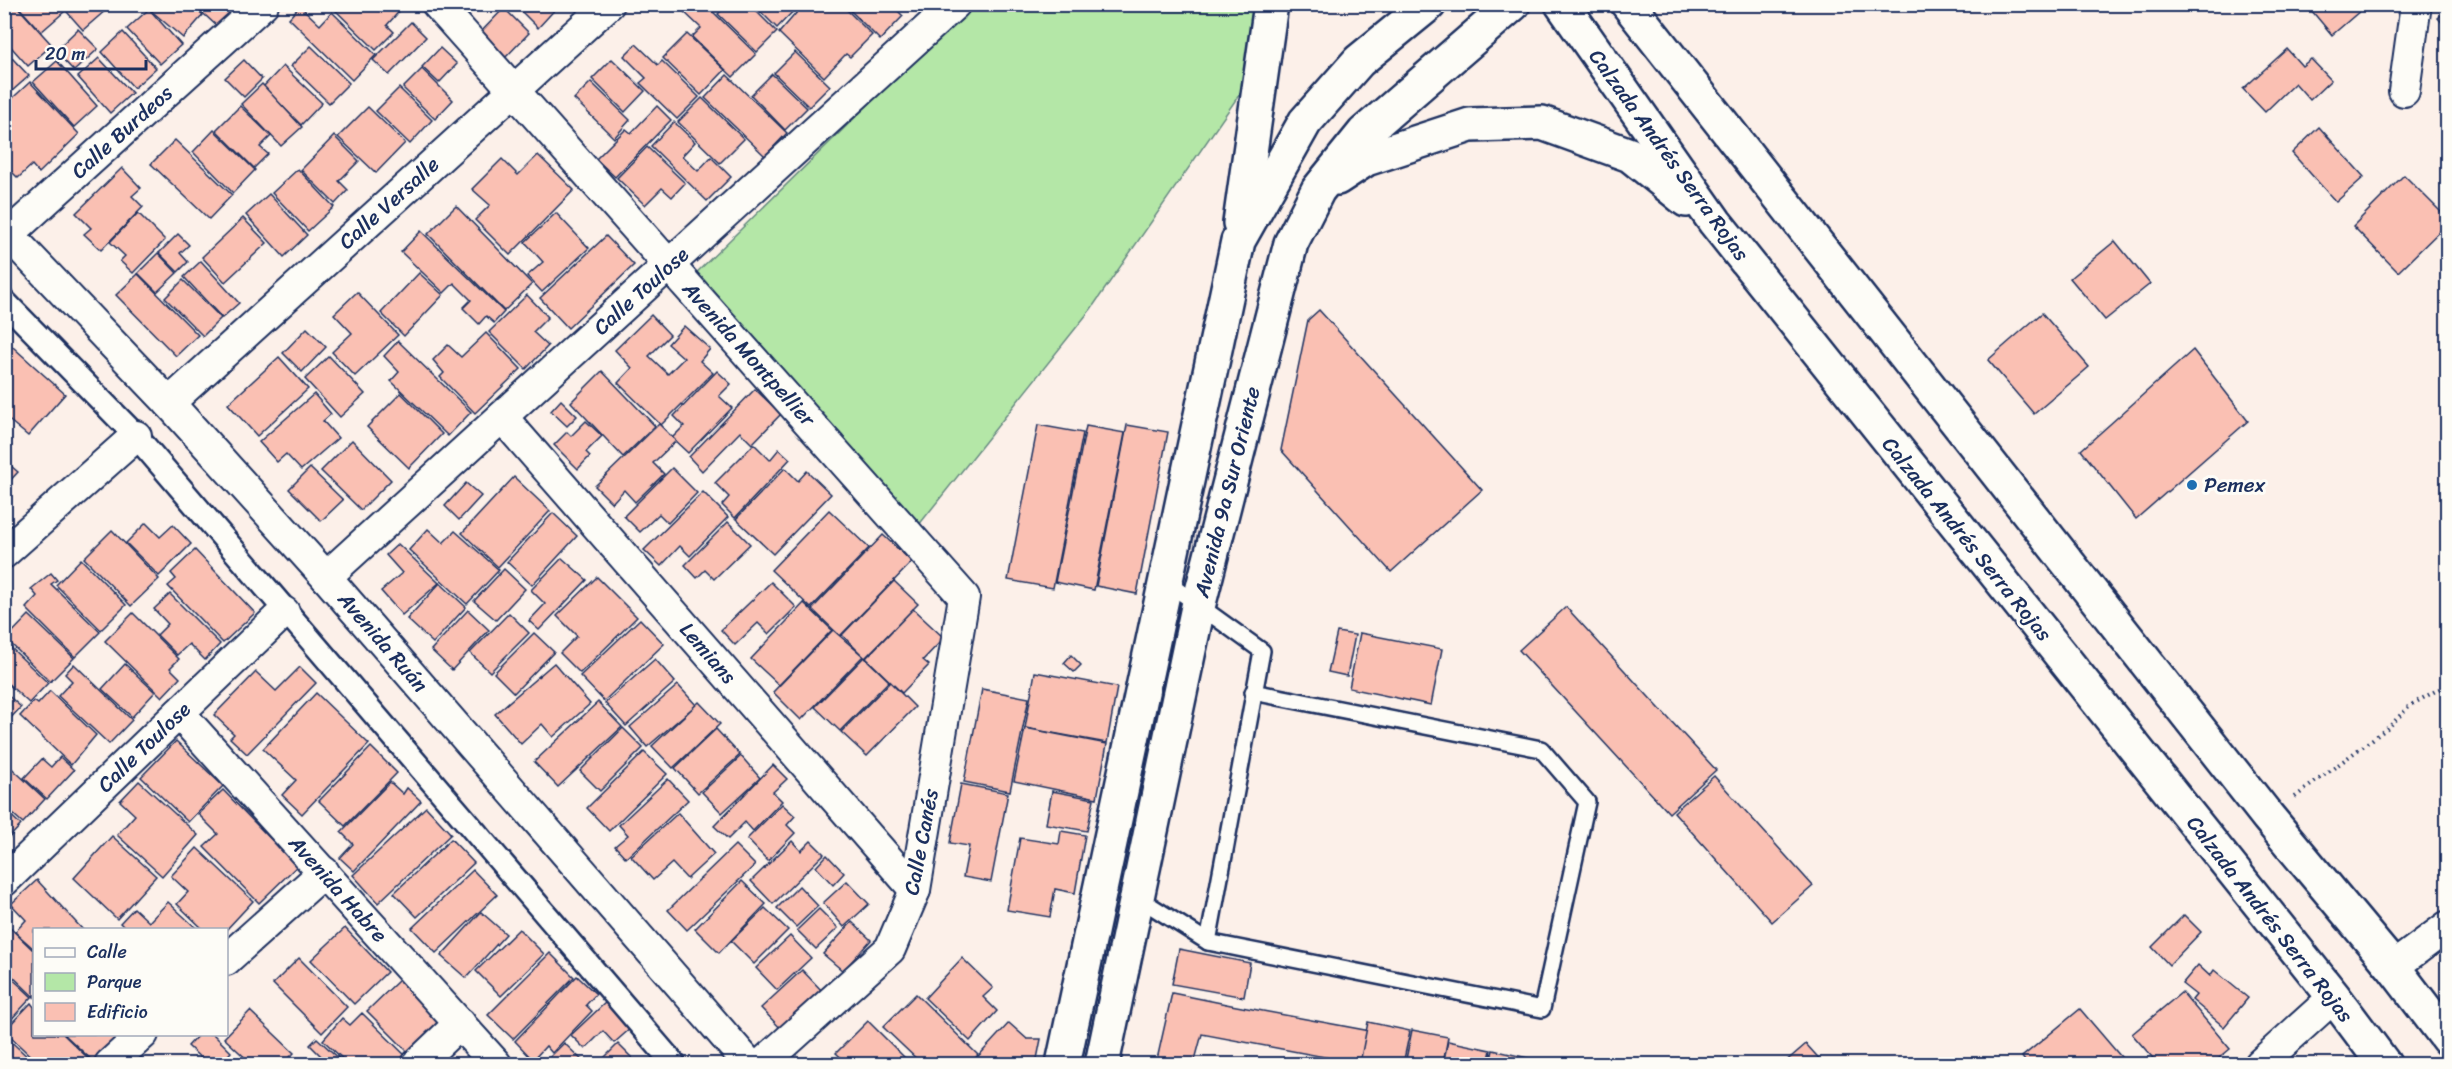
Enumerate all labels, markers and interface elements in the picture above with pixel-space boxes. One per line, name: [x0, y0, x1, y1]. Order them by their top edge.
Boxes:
scale bar: [36, 33, 146, 71]
text: 20 m: [45, 38, 85, 70]
street label: Calzada Andrés Serra Rojas: [1579, 41, 1760, 270]
street label: Calle Burdeos: [62, 75, 182, 189]
street label: Calle Versalle: [329, 147, 449, 259]
street label: Calle Toulose: [584, 237, 698, 345]
street label: Avenida Montpellier: [672, 271, 826, 437]
street label: Avenida 9a Sur Oriente: [1182, 382, 1272, 602]
street label: Calzada Andrés Serra Rojas: [1872, 428, 2062, 650]
place label: Pemex: [2204, 466, 2265, 504]
marker: Pemex: [2185, 478, 2199, 492]
street label: Avenida Ruán: [327, 582, 438, 701]
street label: Lemians: [670, 613, 747, 693]
street label: Calle Toulose: [88, 692, 200, 802]
street label: Calle Canés: [892, 785, 950, 898]
street label: Calzada Andrés Serra Rojas: [2176, 807, 2364, 1032]
street label: Avenida Habre: [278, 825, 397, 952]
legend: [33, 928, 228, 1036]
text: Calle: [87, 936, 127, 968]
text: Parque: [87, 966, 142, 998]
text: Edificio: [87, 996, 148, 1028]

